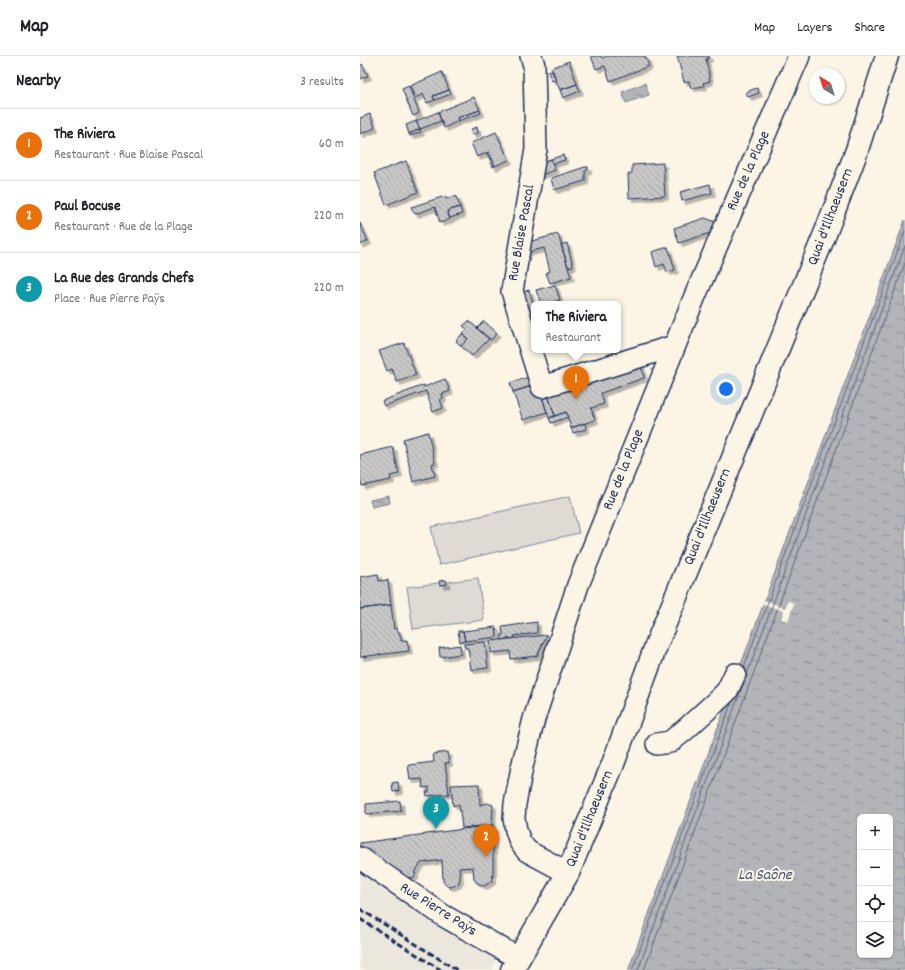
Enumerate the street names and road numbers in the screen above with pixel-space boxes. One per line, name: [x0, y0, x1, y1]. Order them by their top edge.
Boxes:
street label: Rue de la Plage: [722, 127, 777, 215]
street label: Quai d'Illhaeusern: [802, 165, 860, 269]
street label: Rue Blaise Pascal: [503, 183, 541, 283]
street label: Rue de la Plage: [598, 426, 650, 514]
street label: Quai d'Illhaeusern: [679, 465, 737, 569]
street label: Quai d'Illhaeusern: [561, 767, 619, 871]
street label: Rue Pierre Paÿs: [395, 878, 481, 942]

